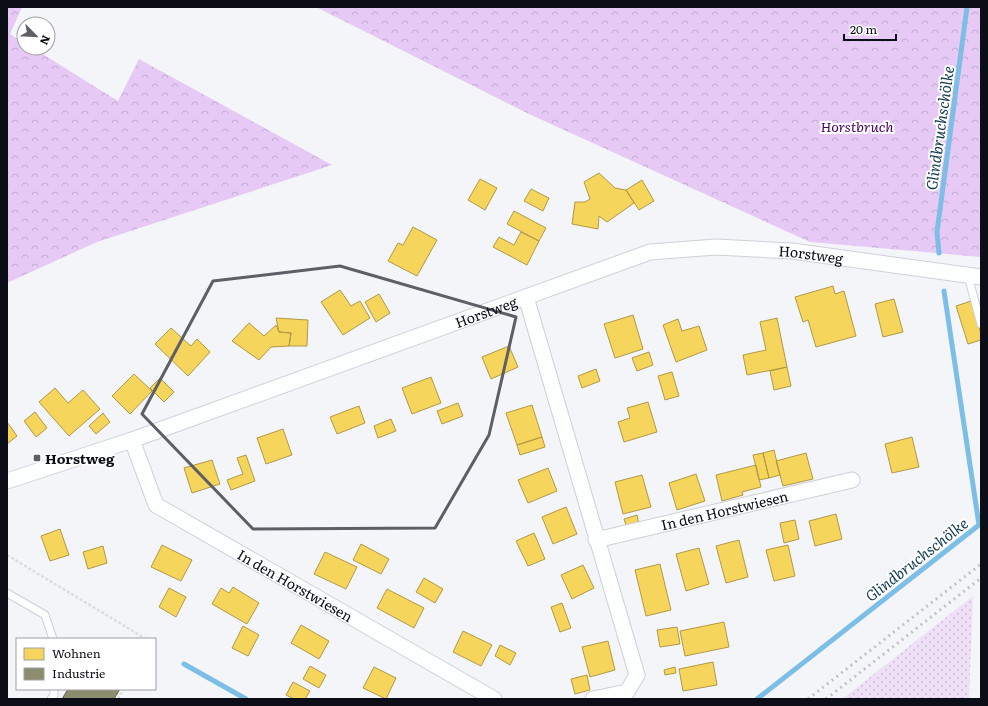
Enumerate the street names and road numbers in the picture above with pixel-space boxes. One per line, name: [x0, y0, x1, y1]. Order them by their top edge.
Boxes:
street label: Horstweg: [778, 240, 845, 268]
street label: Horstweg: [452, 291, 520, 332]
street label: In den Horstwiesen: [659, 485, 790, 534]
street label: In den Horstwiesen: [234, 544, 357, 626]

